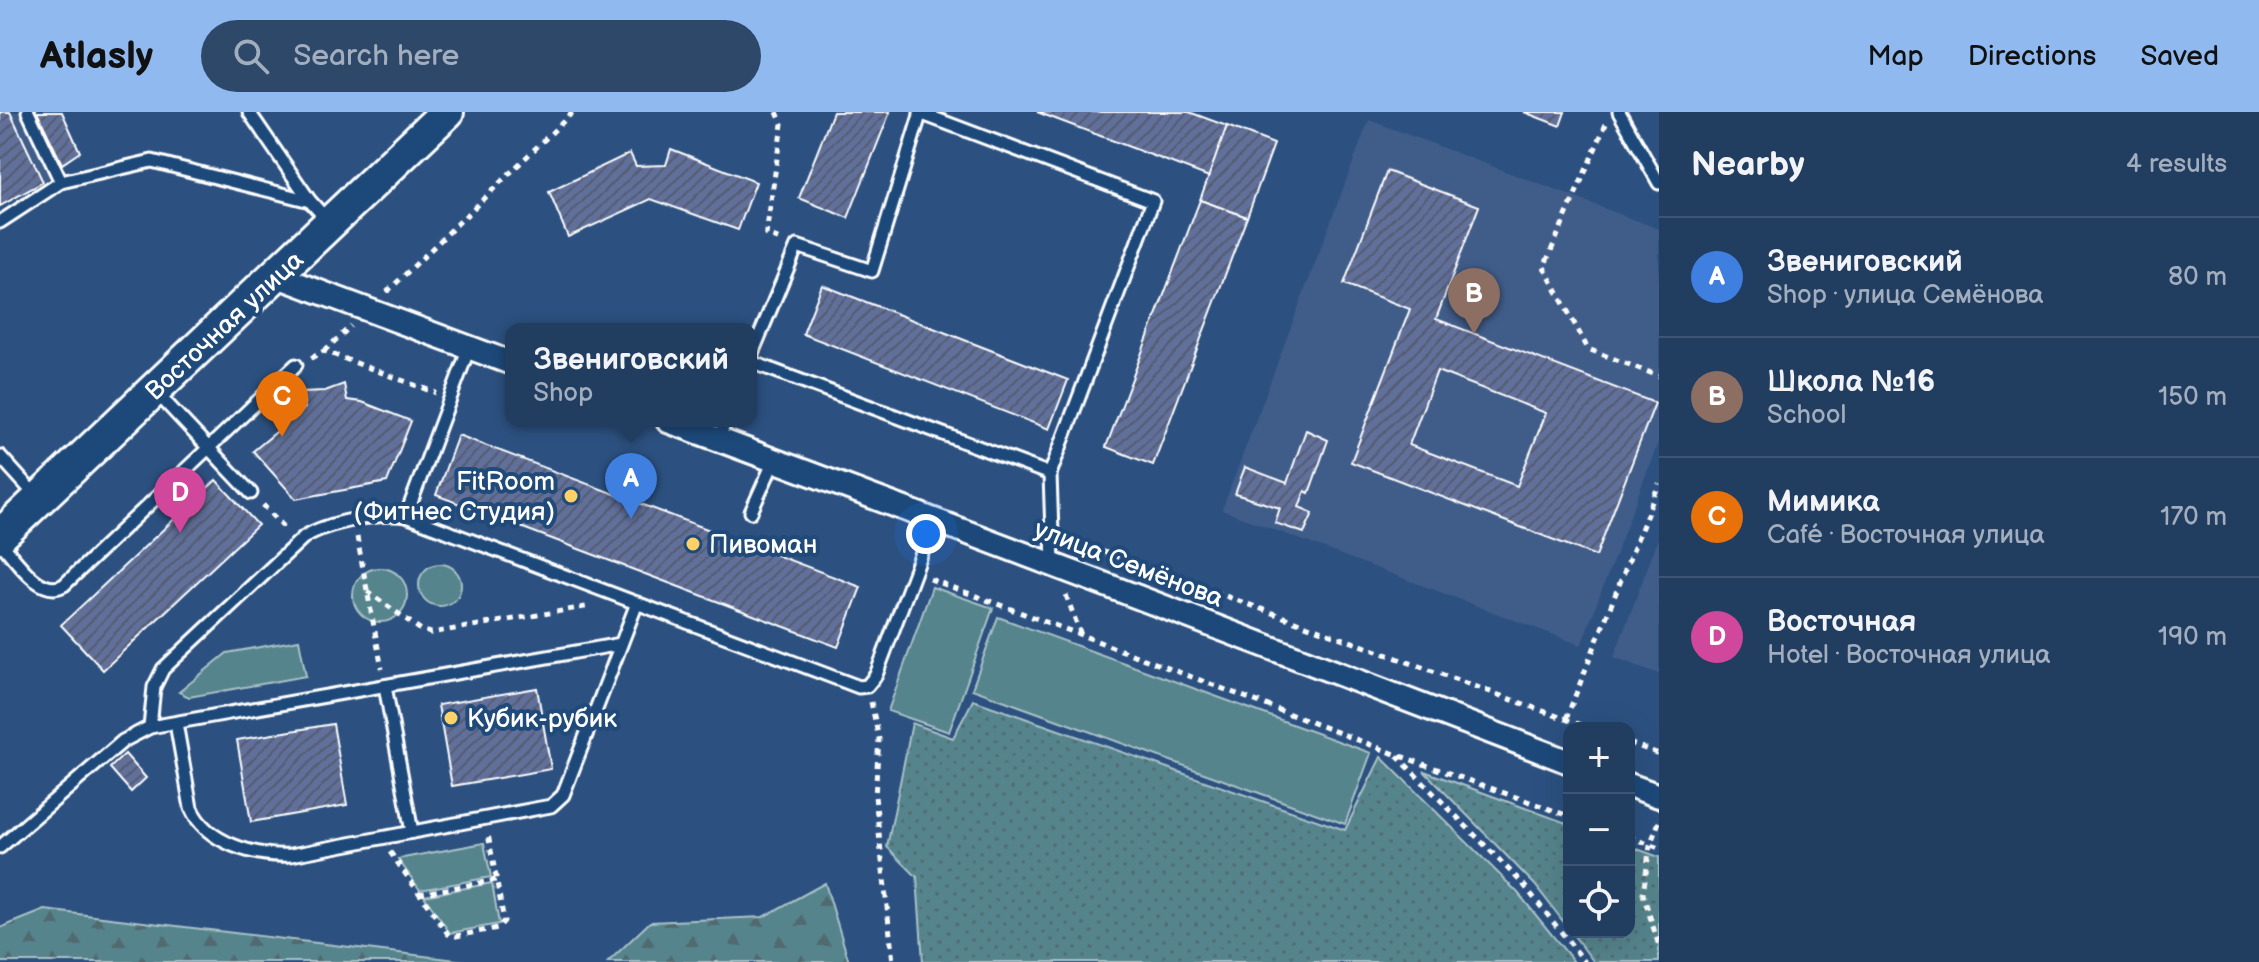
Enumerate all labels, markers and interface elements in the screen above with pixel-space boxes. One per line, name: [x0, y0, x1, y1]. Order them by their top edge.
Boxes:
search box: [201, 20, 761, 92]
text: Atlasly: [40, 34, 153, 79]
icon: search: [229, 34, 273, 78]
text: Search here: [293, 38, 459, 74]
text: Map: [1867, 40, 1924, 73]
text: Directions: [1968, 40, 2096, 73]
text: Saved: [2140, 40, 2219, 73]
text: Nearby: [1691, 144, 1805, 185]
text: 4 results: [2126, 149, 2227, 180]
text: Звениговский: [1767, 244, 1962, 280]
street label: Восточная улица: [140, 245, 311, 407]
text: A: [1709, 262, 1725, 293]
text: 80 m: [2168, 262, 2227, 293]
pin: B: [1448, 268, 1500, 334]
text: Shop · улица Семёнова: [1767, 280, 2044, 311]
popup: [505, 323, 757, 427]
text: Звениговский: [533, 342, 729, 378]
text: Школа №16: [1767, 364, 1935, 400]
pin: C: [256, 371, 308, 437]
text: Shop: [533, 378, 593, 409]
text: B: [1708, 382, 1726, 413]
text: 150 m: [2158, 382, 2227, 413]
text: School: [1767, 400, 1846, 431]
pin: A: [605, 453, 657, 519]
pin: D: [154, 467, 206, 533]
place label: FitRoom (Фитнес Студия): [354, 467, 555, 528]
text: Мимика: [1767, 484, 1880, 520]
marker: FitRoom (Фитнес Студия): [562, 487, 580, 505]
text: C: [1708, 502, 1726, 533]
text: 170 m: [2160, 502, 2227, 533]
your location: [906, 514, 946, 554]
street label: улица Семёнова: [1030, 514, 1227, 615]
text: Café · Восточная улица: [1767, 520, 2045, 551]
place label: Пивоман: [709, 530, 817, 561]
marker: Пивоман: [684, 535, 702, 553]
text: Восточная: [1767, 604, 1916, 640]
text: D: [1708, 622, 1726, 653]
text: 190 m: [2158, 622, 2227, 653]
text: Hotel · Восточная улица: [1767, 640, 2051, 671]
place label: Кубик-рубик: [467, 704, 617, 735]
marker: Кубик-рубик: [442, 709, 460, 727]
map controls: [1563, 722, 1635, 938]
button: +: [1563, 722, 1635, 794]
button: −: [1563, 794, 1635, 866]
button: locate: [1563, 866, 1635, 938]

